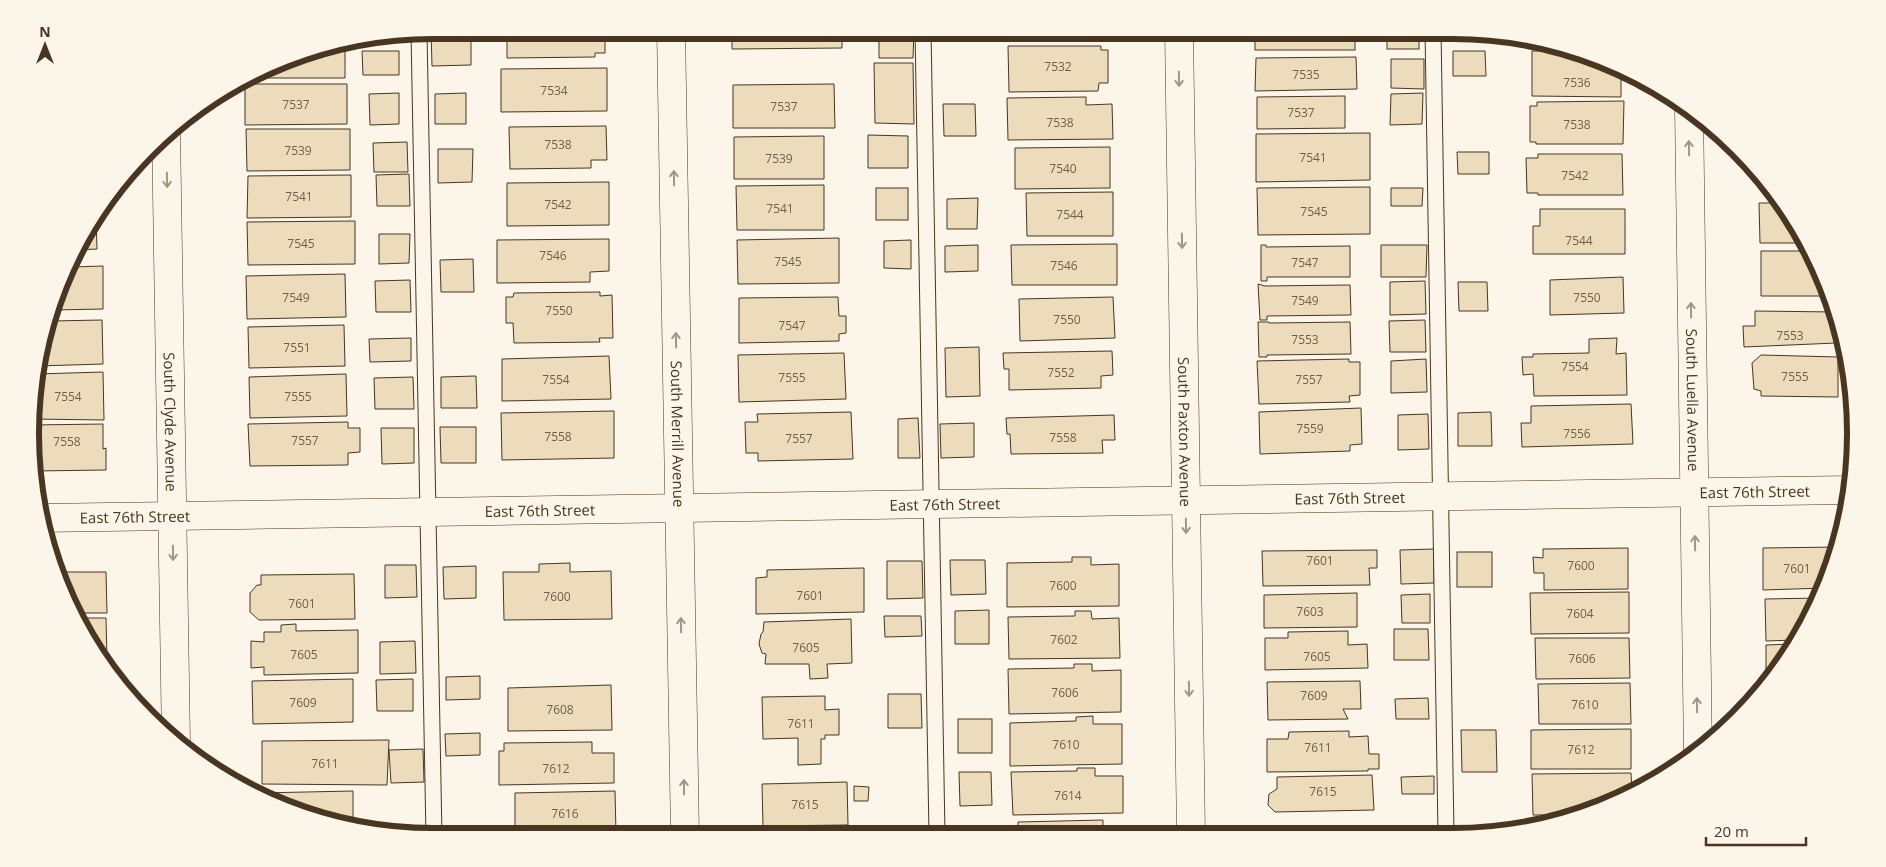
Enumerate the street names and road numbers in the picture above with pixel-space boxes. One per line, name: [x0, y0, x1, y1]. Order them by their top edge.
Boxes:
street label: South Luella Avenue: [1682, 329, 1704, 471]
street label: South Clyde Avenue: [160, 352, 182, 492]
street label: South Paxton Avenue: [1174, 357, 1196, 507]
street label: South Merrill Avenue: [667, 360, 689, 507]
street label: East 76th Street: [1699, 481, 1810, 502]
street label: East 76th Street: [1294, 487, 1405, 509]
street label: East 76th Street: [889, 493, 1000, 515]
street label: East 76th Street: [484, 499, 595, 521]
street label: East 76th Street: [79, 506, 190, 527]

